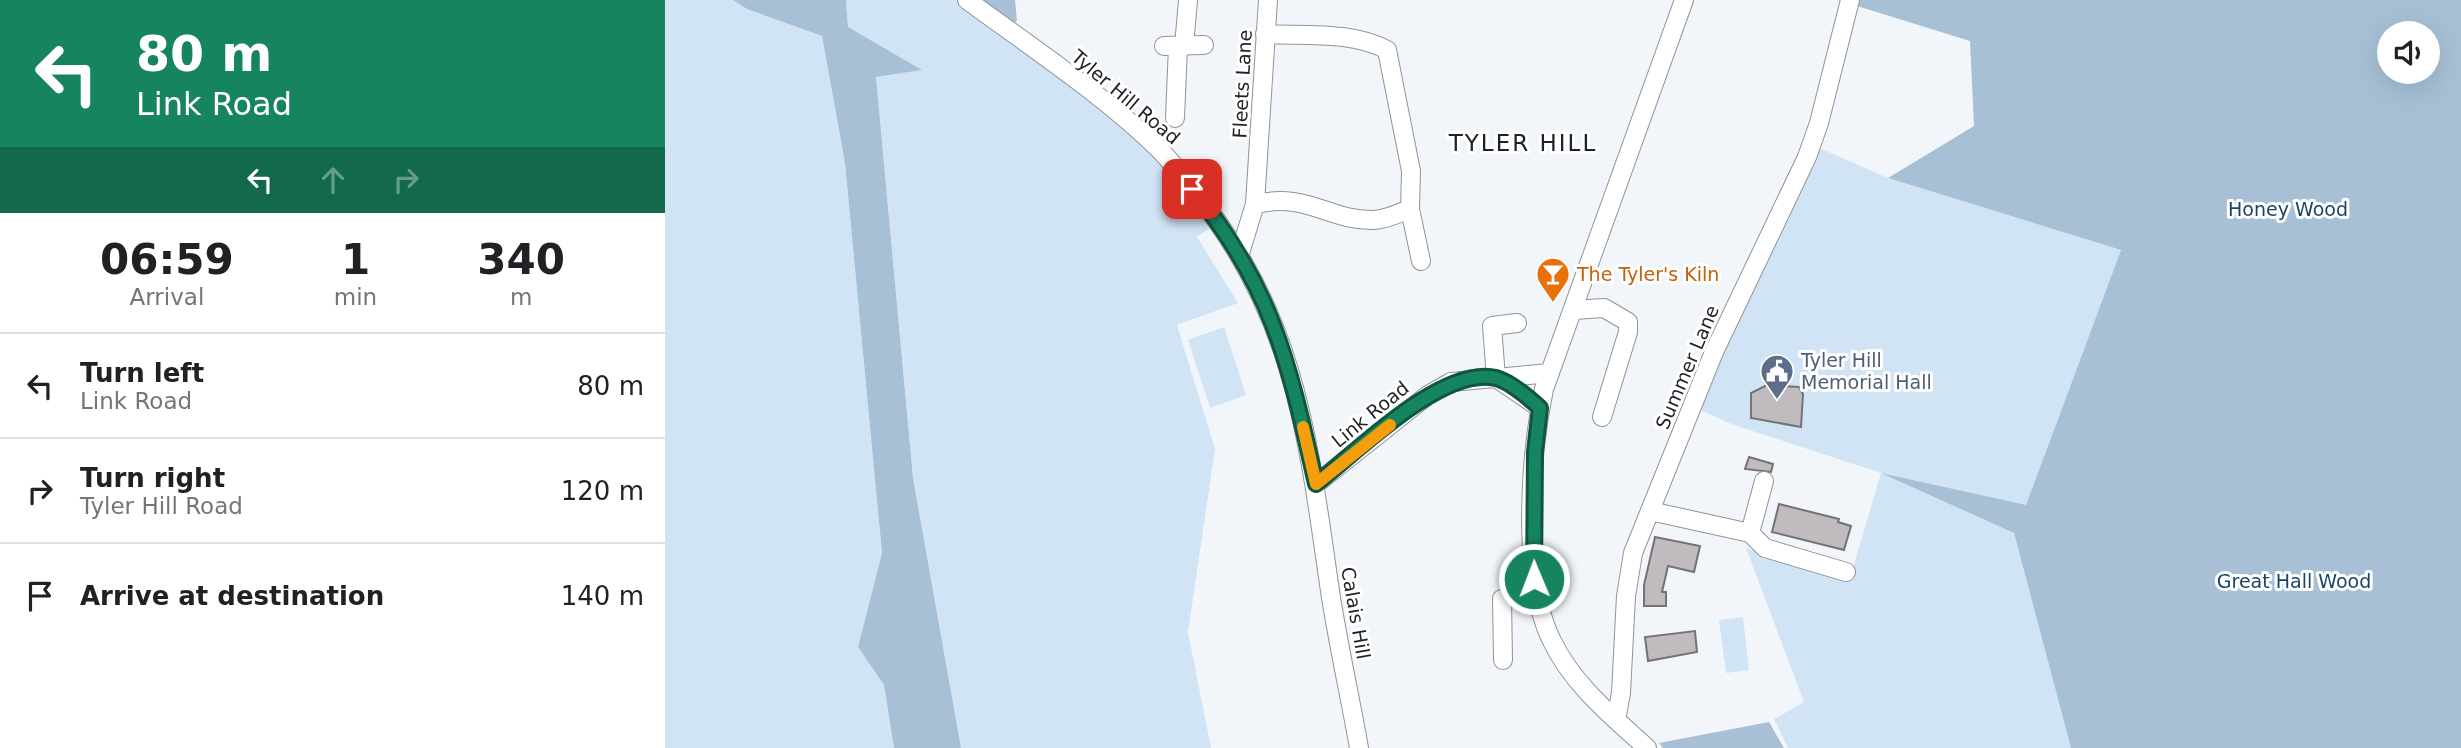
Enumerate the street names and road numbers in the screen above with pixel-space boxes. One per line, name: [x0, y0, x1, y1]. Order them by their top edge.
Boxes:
street label: Fleets Lane: [1228, 29, 1256, 139]
street label: Tyler Hill Road: [1067, 45, 1185, 149]
street label: Summer Lane: [1651, 302, 1723, 432]
street label: Link Road: [1327, 376, 1413, 452]
street label: Calais Hill: [1337, 565, 1375, 661]

